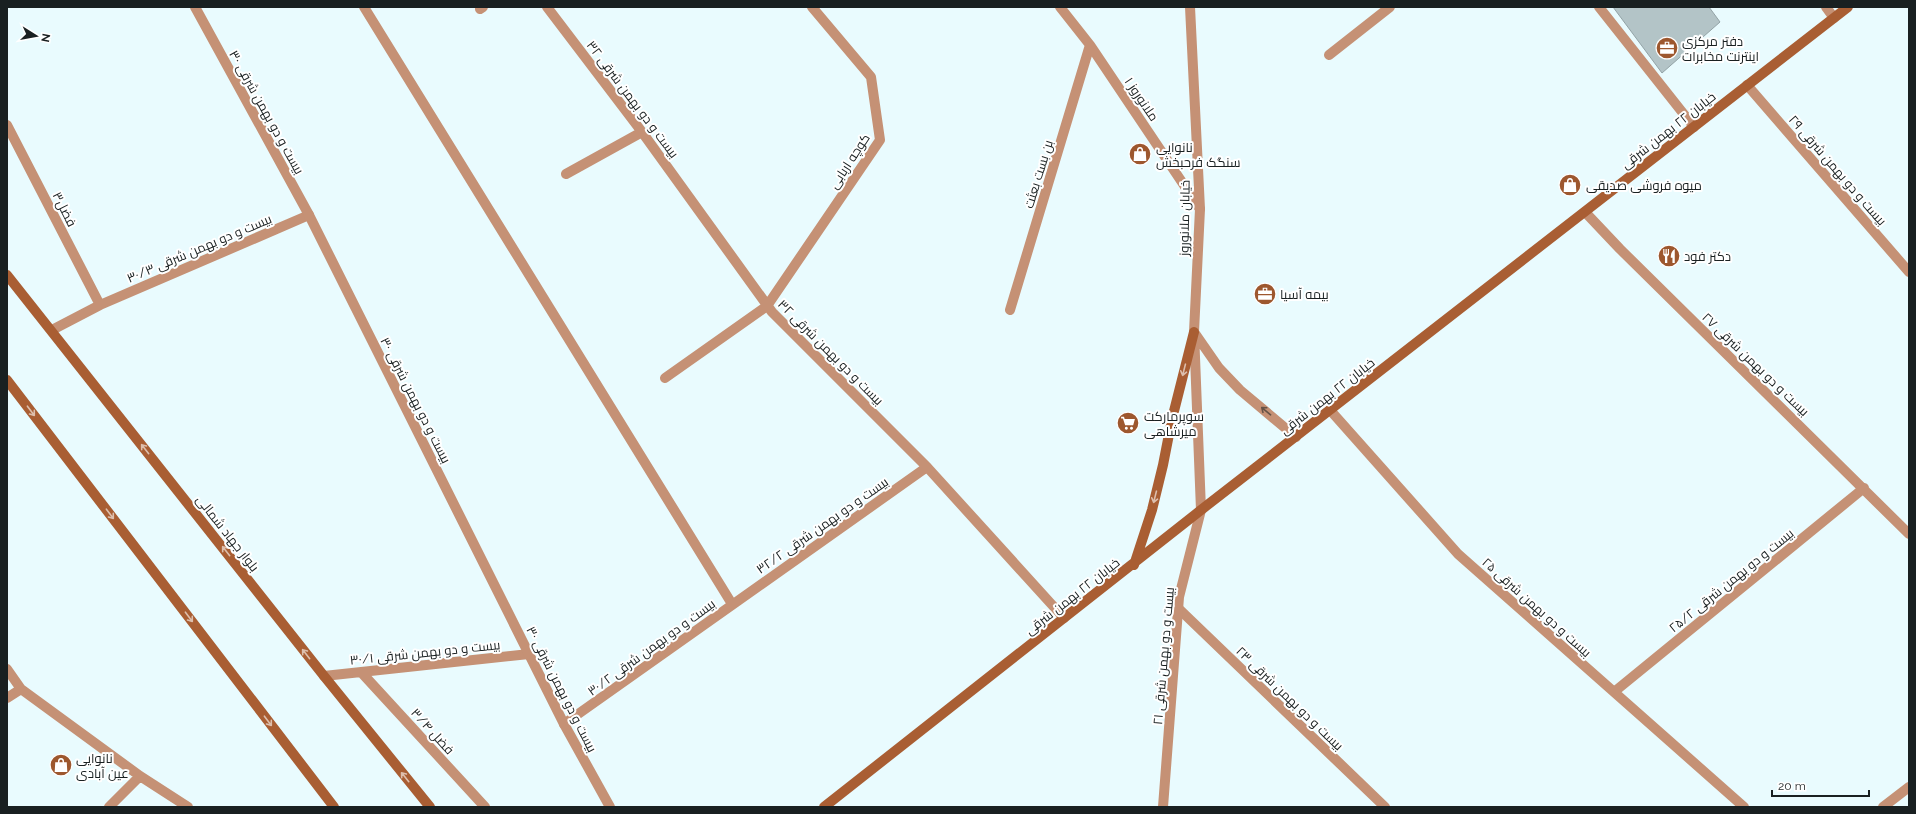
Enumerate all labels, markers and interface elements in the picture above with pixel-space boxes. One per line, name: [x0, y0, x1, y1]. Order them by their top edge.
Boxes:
north arrow: [16, 16, 56, 56]
text: N: [38, 32, 53, 43]
place label: دفتر مرکزی اینترنت مخابرات: [1682, 34, 1759, 64]
office icon: دفتر مرکزی اینترنت مخابرات: [1654, 35, 1680, 61]
street label: بیست و دو بهمن شرقی ۳۲: [584, 38, 682, 161]
street label: بیست و دو بهمن شرقی ۳۰: [226, 48, 307, 177]
street label: ملانوروز ۱: [1122, 75, 1162, 124]
street label: خیابان ۲۲ بهمن شرقی: [1618, 89, 1718, 172]
street label: بیست و دو بهمن شرقی ۲۹: [1786, 112, 1889, 228]
street label: کوچه اربابی: [826, 131, 875, 193]
street label: بن بست بعثت: [1021, 138, 1056, 210]
place label: نانوایی سنگک فرحبخش: [1156, 140, 1241, 170]
shop icon: نانوایی سنگک فرحبخش: [1127, 141, 1153, 167]
shop icon: میوه فروشی صدیقی: [1557, 172, 1583, 198]
place label: میوه فروشی صدیقی: [1586, 178, 1702, 193]
street label: خیابان ملانوروز: [1176, 180, 1193, 257]
street label: فضل۳: [50, 189, 80, 229]
street label: بیست و دو بهمن شرقی ۳۰/۳: [124, 211, 274, 286]
restaurant icon: دکتر فود: [1656, 243, 1682, 269]
place label: دکتر فود: [1684, 249, 1731, 264]
office icon: بیمه آسیا: [1252, 281, 1278, 307]
place label: بیمه آسیا: [1280, 287, 1329, 302]
street label: بیست و دو بهمن شرقی ۳۲: [775, 297, 886, 408]
street label: بیست و دو بهمن شرقی ۲۷: [1699, 310, 1812, 419]
street label: بیست و دو بهمن شرقی ۳۰: [377, 335, 454, 466]
street label: خیابان ۲۲ بهمن شرقی: [1277, 355, 1377, 438]
one-way arrow: [1180, 363, 1187, 376]
one-way arrow: [26, 405, 35, 416]
one-way arrow: [1261, 407, 1271, 416]
place label: سوپرمارکت میرشاهی: [1144, 409, 1204, 439]
supermarket icon: سوپرمارکت میرشاهی: [1115, 410, 1141, 436]
one-way arrow: [141, 444, 150, 455]
street label: بیست و دو بهمن شرقی ۳۲/۲: [753, 474, 891, 577]
one-way arrow: [1151, 490, 1159, 503]
street label: بلوار جهاد شمالی: [193, 492, 262, 575]
one-way arrow: [105, 509, 114, 520]
street label: بیست و دو بهمن شرقی ۲۵/۲: [1666, 525, 1797, 635]
one-way arrow: [221, 546, 230, 557]
street label: خیابان ۲۲ بهمن شرقی: [1022, 555, 1122, 638]
street label: بیست و دو بهمن شرقی ۲۵: [1479, 555, 1594, 660]
street label: بیست و دو بهمن شرقی ۲۱: [1150, 587, 1177, 726]
street label: بیست و دو بهمن شرقی ۳۰/۲: [585, 596, 718, 699]
one-way arrow: [184, 612, 193, 623]
street label: بیست و دو بهمن شرقی ۳۰: [523, 624, 600, 755]
street label: بیست و دو بهمن شرقی ۳۰/۱: [349, 637, 501, 668]
street label: بیست و دو بهمن شرقی ۲۳: [1233, 643, 1346, 753]
one-way arrow: [302, 648, 310, 659]
street label: فضل ۳/۴: [408, 705, 457, 757]
one-way arrow: [264, 715, 272, 726]
place label: نانوایی عین آبادی: [76, 751, 129, 781]
shop icon: نانوایی عین آبادی: [48, 752, 74, 778]
one-way arrow: [401, 771, 410, 782]
scale bar: [1772, 772, 1869, 798]
text: 20 m: [1778, 779, 1806, 793]

